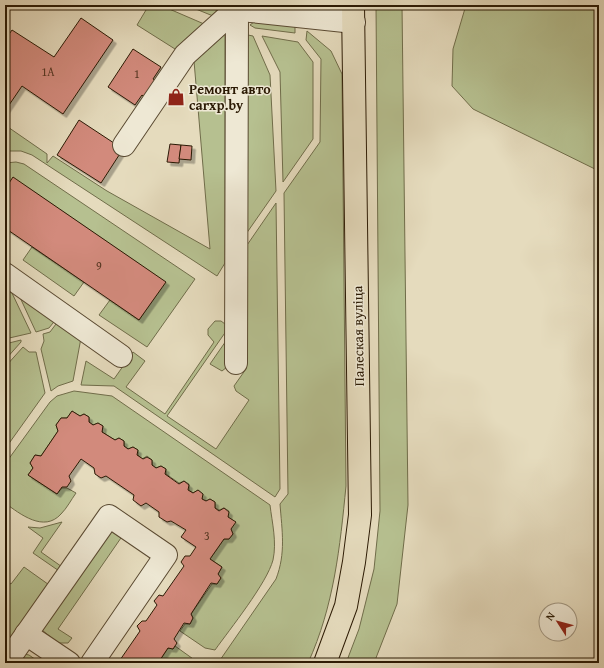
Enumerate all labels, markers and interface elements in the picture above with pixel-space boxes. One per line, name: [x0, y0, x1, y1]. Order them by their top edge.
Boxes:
house number: 1А: [41, 63, 55, 80]
house number: 1: [134, 65, 140, 82]
place label: Ремонт авто carxp.by: [189, 79, 271, 115]
shop icon: Ремонт авто carxp.by: [166, 87, 186, 107]
house number: 9: [96, 257, 102, 274]
street label: Палеская вуліца: [347, 285, 369, 386]
house number: 3: [204, 527, 210, 544]
north arrow: [538, 602, 578, 642]
text: N: [541, 608, 559, 624]

